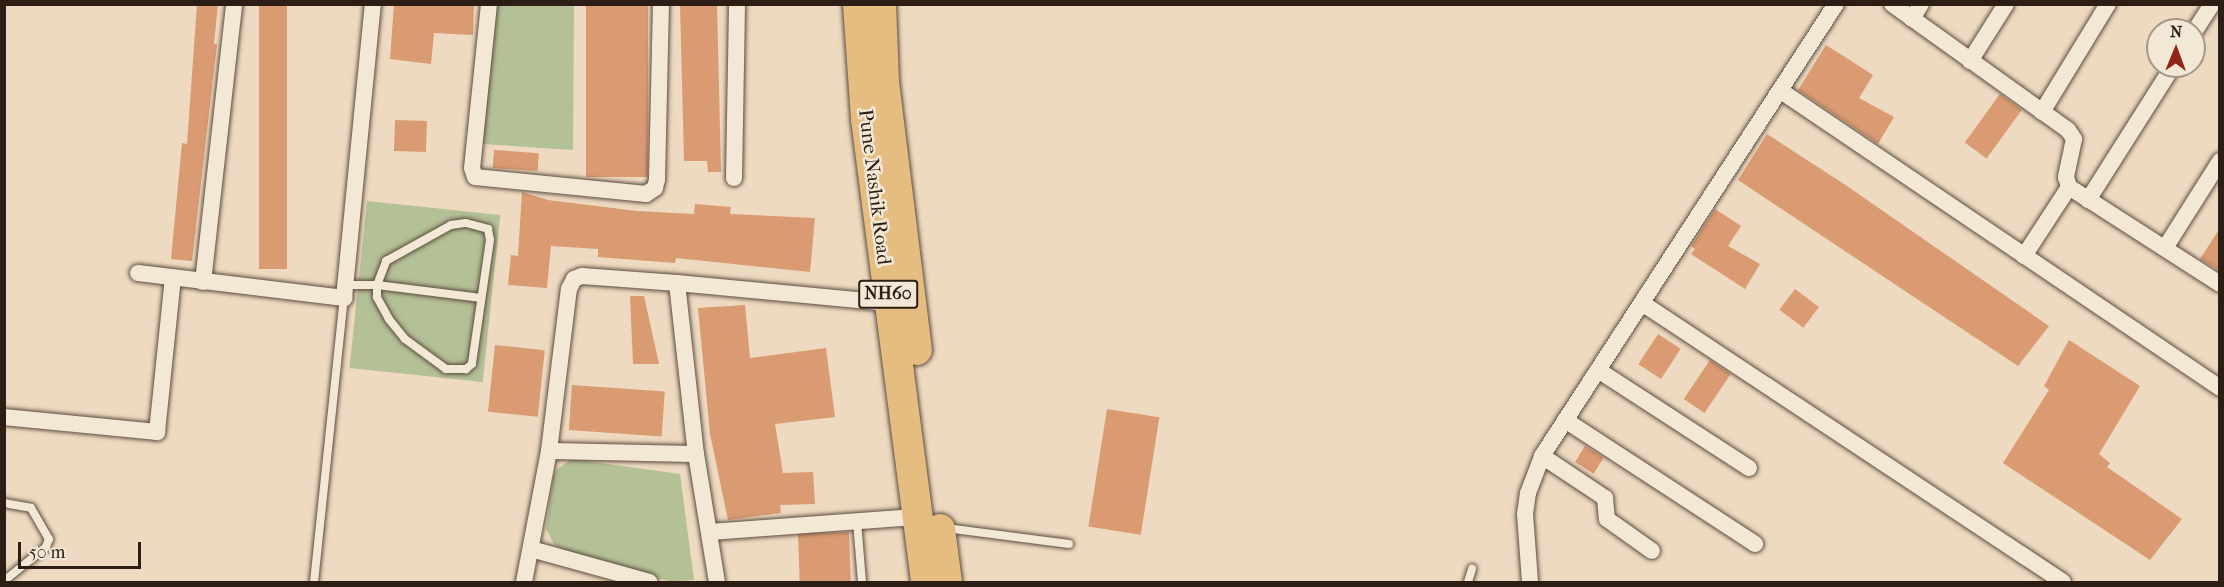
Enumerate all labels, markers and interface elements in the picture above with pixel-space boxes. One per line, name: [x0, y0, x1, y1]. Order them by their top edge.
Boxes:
north arrow: [2146, 18, 2206, 78]
text: N: [2170, 22, 2183, 41]
street label: Pune Nashik Road: [854, 108, 896, 266]
road number: NH60: [858, 279, 918, 309]
scale bar: [21, 530, 144, 568]
text: 50 m: [29, 542, 65, 563]

